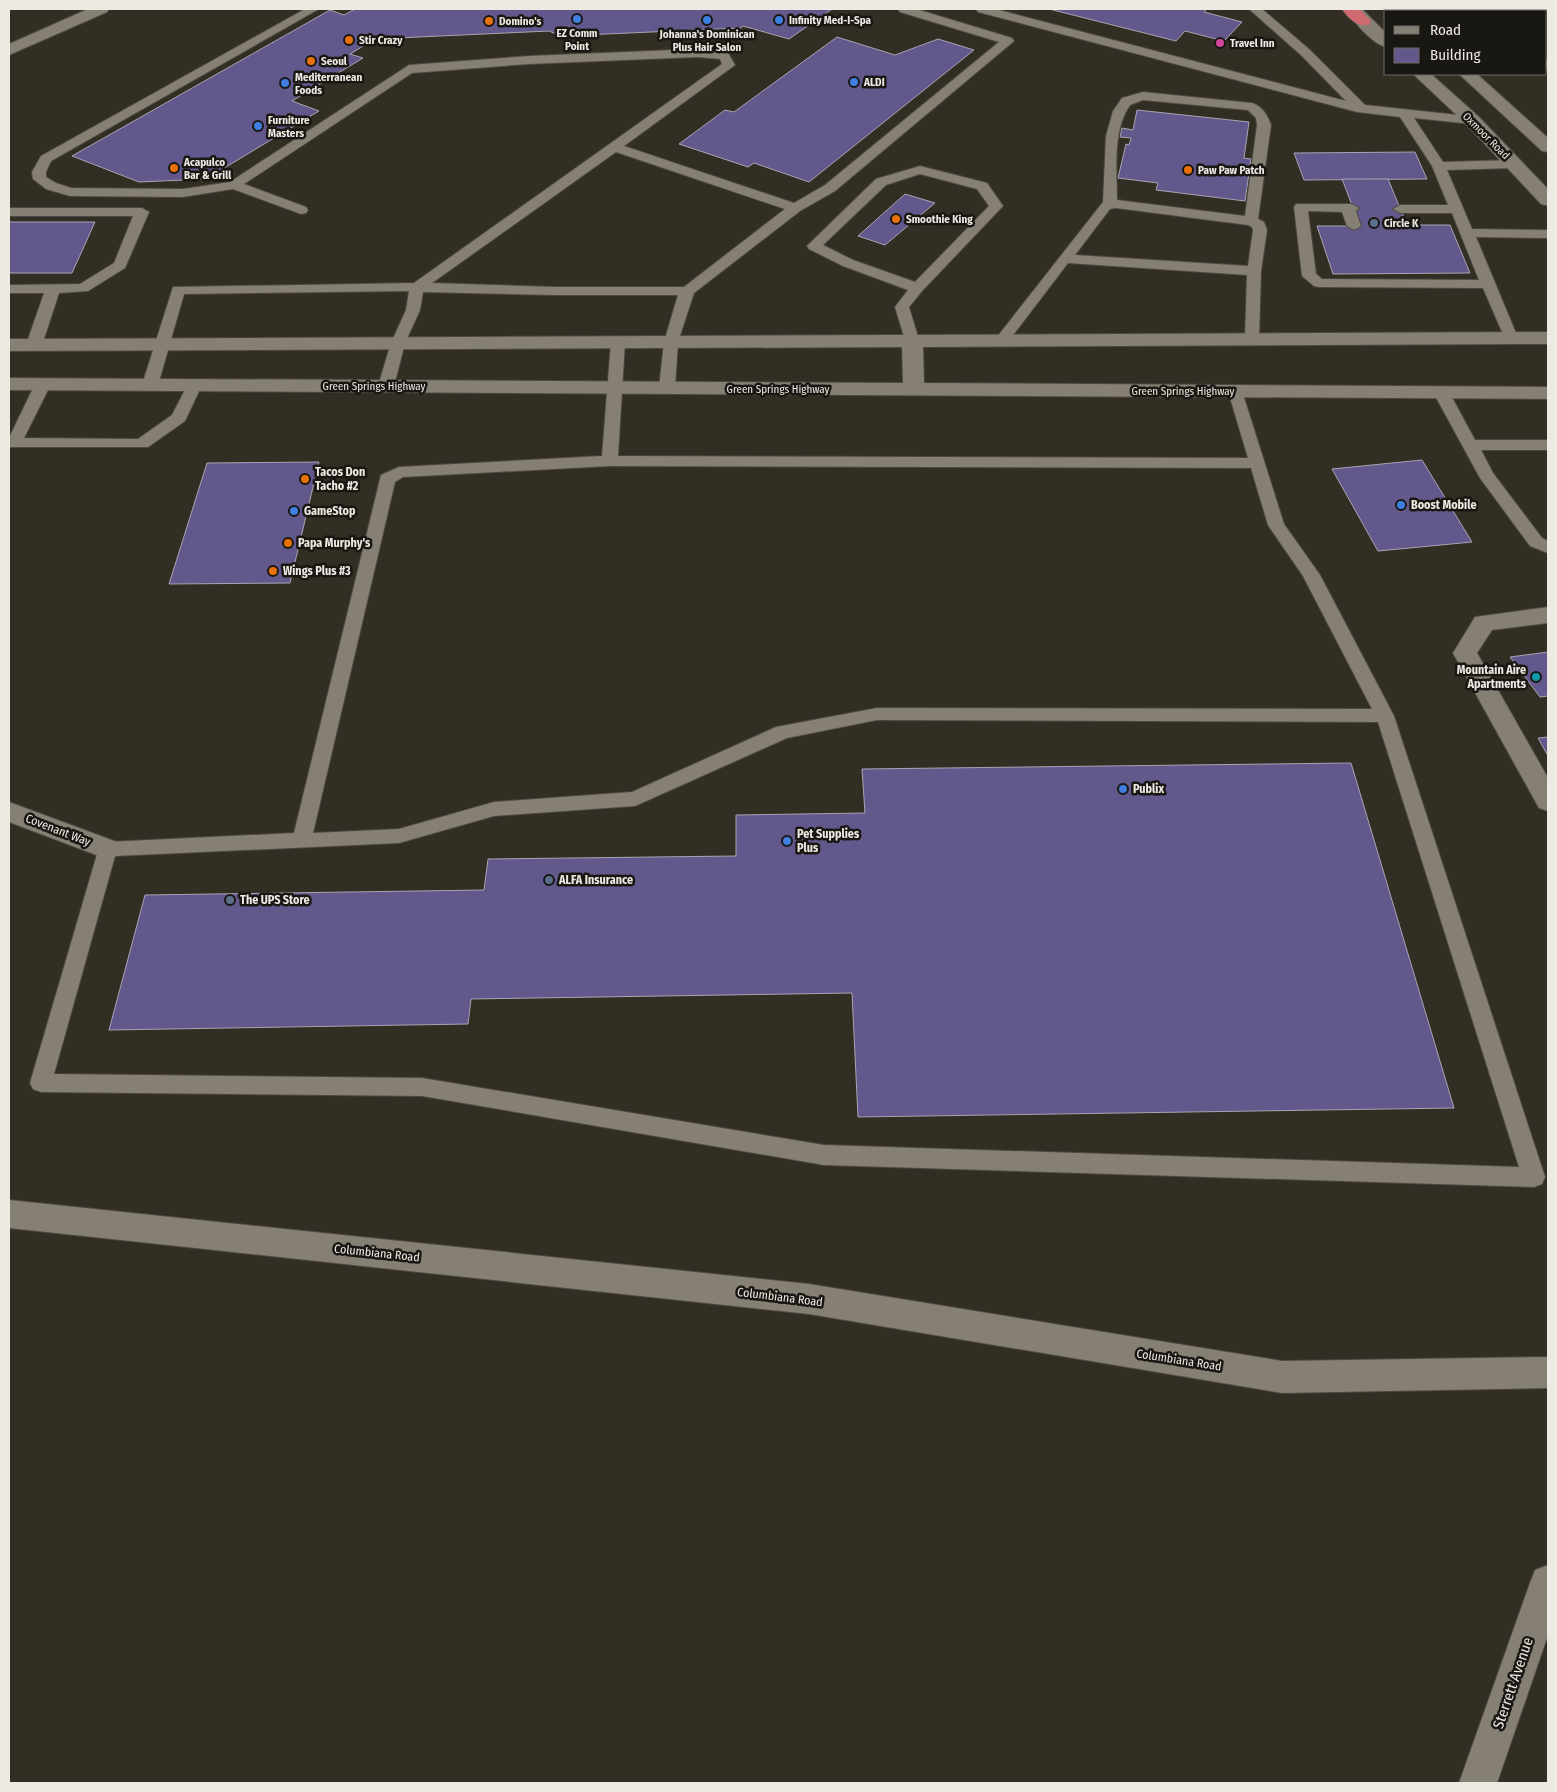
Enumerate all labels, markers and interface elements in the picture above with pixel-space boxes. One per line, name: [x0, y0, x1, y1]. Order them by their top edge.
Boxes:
legend: [1384, 10, 1547, 75]
marker: EZ Comm Point: [571, 13, 583, 25]
marker: Johanna's Dominican Plus Hair Salon: [701, 14, 713, 26]
marker: Infinity Med-I-Spa: [773, 14, 785, 26]
place label: Infinity Med-I-Spa: [789, 14, 872, 27]
marker: Domino's: [483, 15, 495, 27]
place label: Domino's: [499, 15, 542, 28]
text: Road: [1430, 21, 1461, 39]
place label: EZ Comm Point: [556, 27, 598, 53]
place label: Johanna's Dominican Plus Hair Salon: [659, 28, 755, 54]
marker: Stir Crazy: [343, 34, 355, 46]
place label: Stir Crazy: [359, 34, 403, 47]
marker: Travel Inn: [1214, 37, 1226, 49]
place label: Travel Inn: [1230, 37, 1275, 50]
text: Building: [1430, 46, 1481, 64]
marker: Seoul: [305, 55, 317, 67]
place label: Seoul: [321, 55, 348, 68]
place label: Mediterranean Foods: [295, 71, 363, 97]
marker: ALDI: [848, 76, 860, 88]
place label: ALDI: [863, 76, 885, 89]
marker: Mediterranean Foods: [279, 77, 291, 89]
street label: Oxmoor Road: [1460, 110, 1512, 162]
place label: Furniture Masters: [268, 114, 310, 140]
marker: Furniture Masters: [252, 120, 264, 132]
place label: Acapulco Bar & Grill: [183, 156, 232, 182]
marker: Acapulco Bar & Grill: [168, 162, 180, 174]
marker: Paw Paw Patch: [1182, 164, 1194, 176]
place label: Paw Paw Patch: [1198, 164, 1265, 177]
marker: Smoothie King: [890, 213, 902, 225]
place label: Smoothie King: [906, 213, 973, 226]
marker: Circle K: [1368, 217, 1380, 229]
place label: Circle K: [1384, 217, 1419, 230]
street label: Green Springs Highway: [323, 380, 425, 393]
street label: Green Springs Highway: [727, 383, 829, 396]
street label: Green Springs Highway: [1132, 385, 1234, 398]
place label: Tacos Don Tacho #2: [315, 465, 365, 493]
marker: Tacos Don Tacho #2: [299, 473, 311, 485]
place label: Boost Mobile: [1411, 498, 1476, 512]
marker: Boost Mobile: [1395, 499, 1407, 511]
place label: GameStop: [304, 504, 356, 518]
marker: GameStop: [288, 505, 300, 517]
place label: Papa Murphy's: [298, 536, 371, 550]
marker: Papa Murphy's: [282, 537, 294, 549]
place label: Wings Plus #3: [283, 564, 351, 578]
marker: Wings Plus #3: [267, 565, 279, 577]
place label: Mountain Aire Apartments: [1457, 663, 1527, 691]
marker: Mountain Aire Apartments: [1530, 671, 1542, 683]
place label: Publix: [1133, 782, 1164, 796]
marker: Publix: [1117, 783, 1129, 795]
street label: Covenant Way: [24, 811, 93, 849]
place label: Pet Supplies Plus: [797, 827, 860, 855]
marker: Pet Supplies Plus: [781, 835, 793, 847]
place label: ALFA Insurance: [558, 873, 633, 887]
marker: ALFA Insurance: [543, 874, 555, 886]
place label: The UPS Store: [240, 893, 310, 907]
marker: The UPS Store: [224, 894, 236, 906]
street label: Columbiana Road: [333, 1242, 421, 1264]
street label: Columbiana Road: [736, 1285, 824, 1309]
street label: Columbiana Road: [1135, 1346, 1223, 1374]
street label: Sterrett Avenue: [1489, 1635, 1537, 1731]

